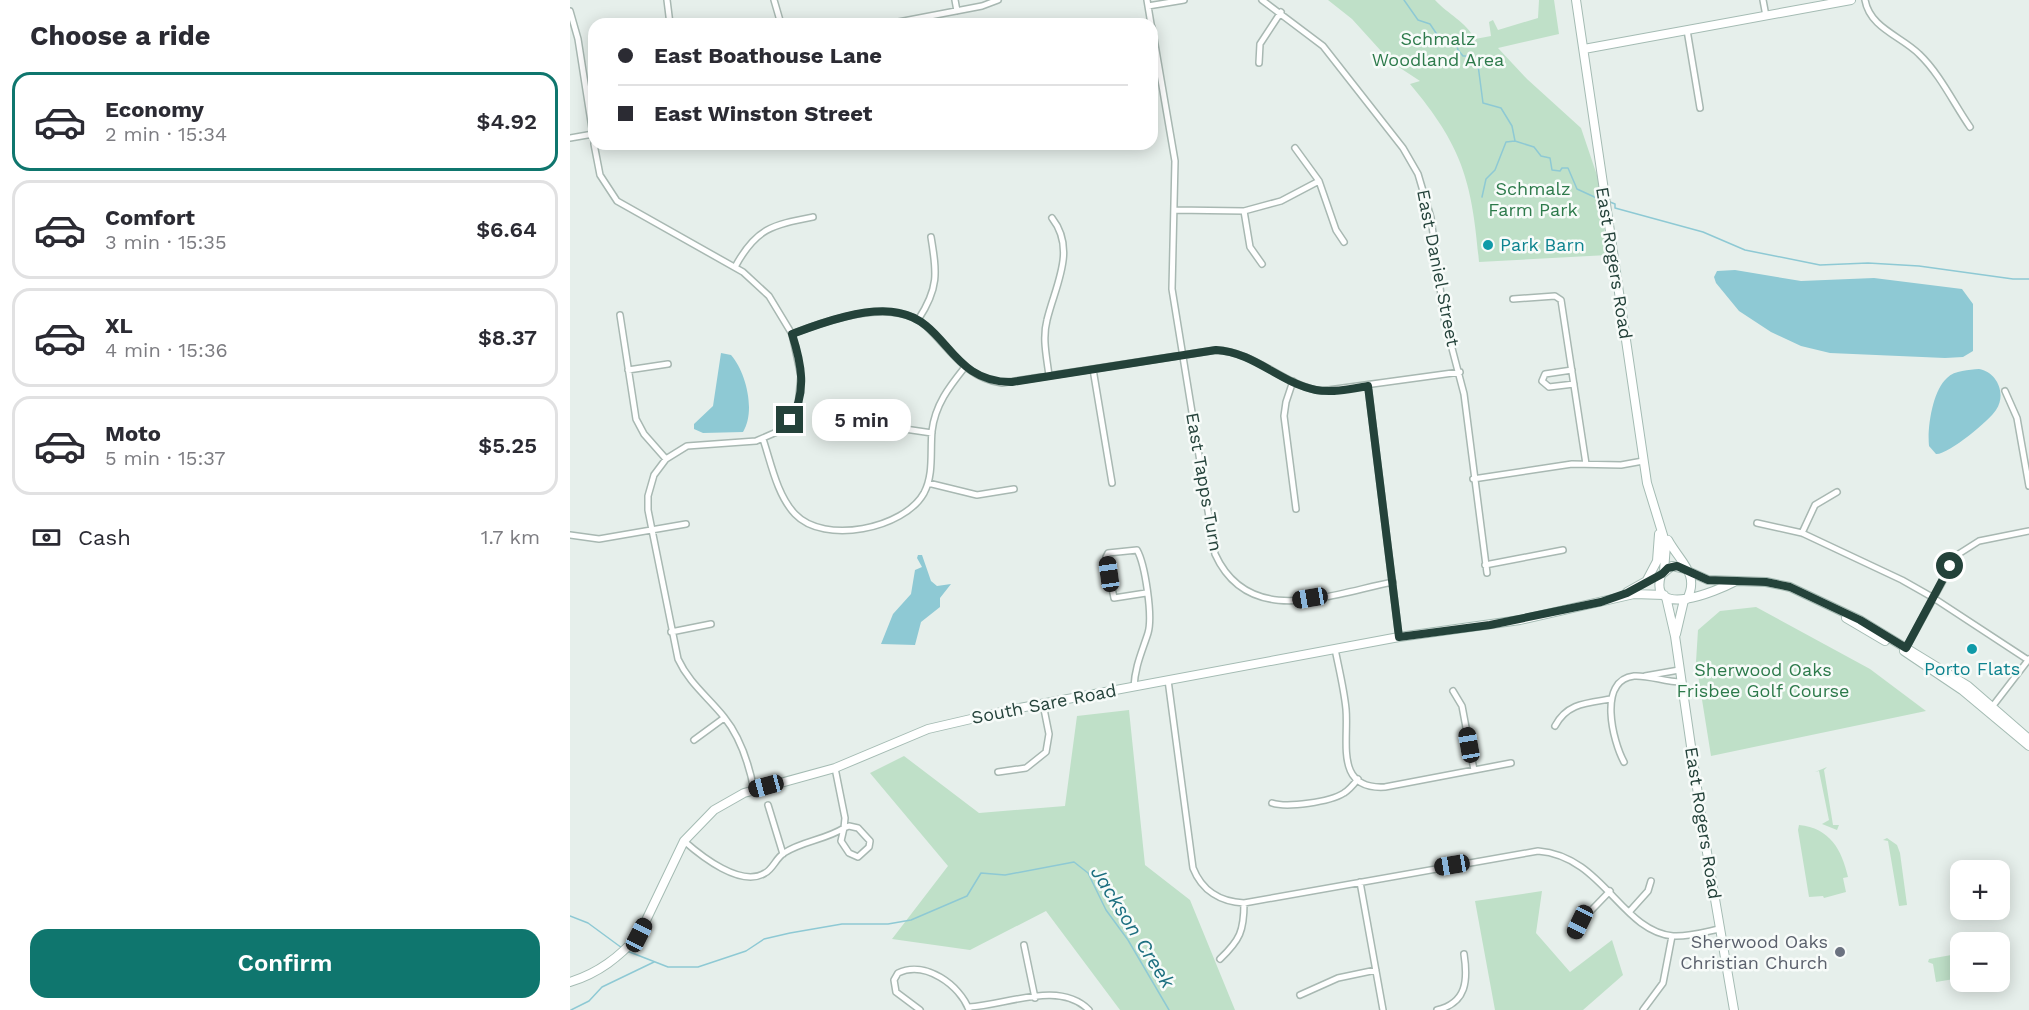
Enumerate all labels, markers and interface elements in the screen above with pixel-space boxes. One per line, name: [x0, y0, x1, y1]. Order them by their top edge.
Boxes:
text: Choose a ride: [30, 20, 210, 52]
park label: Schmalz Woodland Area: [1372, 28, 1504, 70]
text: East Boathouse Lane: [654, 43, 882, 68]
icon: car: [33, 95, 87, 149]
text: Economy: [105, 97, 204, 122]
text: East Winston Street: [654, 101, 872, 126]
text: $4.92: [477, 109, 537, 134]
text: 2 min · 15:34: [105, 122, 227, 146]
park label: Schmalz Farm Park: [1488, 178, 1578, 220]
street label: East Rogers Road: [1592, 185, 1637, 341]
street label: East Daniel Street: [1413, 188, 1464, 349]
icon: car: [33, 203, 87, 257]
text: Comfort: [105, 205, 195, 230]
text: $6.64: [476, 217, 537, 242]
text: 3 min · 15:35: [105, 230, 227, 254]
place label: Park Barn: [1500, 234, 1585, 255]
marker: Park Barn: [1481, 238, 1495, 252]
icon: car: [33, 311, 87, 365]
text: XL: [105, 313, 133, 338]
text: $8.37: [478, 325, 537, 350]
text: 4 min · 15:36: [105, 338, 228, 362]
callout: 5 min: [811, 399, 910, 441]
route end: [776, 406, 803, 433]
text: 5 min: [834, 408, 889, 432]
street label: East Tapps Turn: [1182, 411, 1227, 553]
icon: car: [33, 419, 87, 473]
text: Moto: [105, 421, 161, 446]
text: $5.25: [478, 433, 537, 458]
text: 5 min · 15:37: [105, 446, 225, 470]
icon: cash: [30, 521, 63, 554]
text: Cash: [78, 525, 131, 550]
text: 1.7 km: [481, 525, 540, 549]
route start: [1936, 552, 1963, 579]
car: [1098, 555, 1120, 593]
car: [1291, 586, 1329, 610]
marker: Porto Flats: [1965, 642, 1979, 656]
place label: Porto Flats: [1924, 658, 2020, 679]
park label: Sherwood Oaks Frisbee Golf Course: [1677, 659, 1849, 701]
street label: South Sare Road: [970, 679, 1118, 728]
car: [1457, 726, 1481, 764]
street label: East Rogers Road: [1681, 745, 1726, 901]
car: [746, 773, 786, 799]
car: [1433, 853, 1471, 877]
map controls: [1950, 860, 2010, 992]
button: +: [1950, 860, 2010, 920]
water label: Jackson Creek: [1086, 861, 1181, 994]
car: [1564, 902, 1596, 942]
car: [623, 915, 655, 955]
button: Confirm: [30, 929, 540, 998]
place label: Sherwood Oaks Christian Church: [1680, 931, 1828, 973]
button: −: [1950, 932, 2010, 992]
marker: Sherwood Oaks Christian Church: [1833, 945, 1847, 959]

